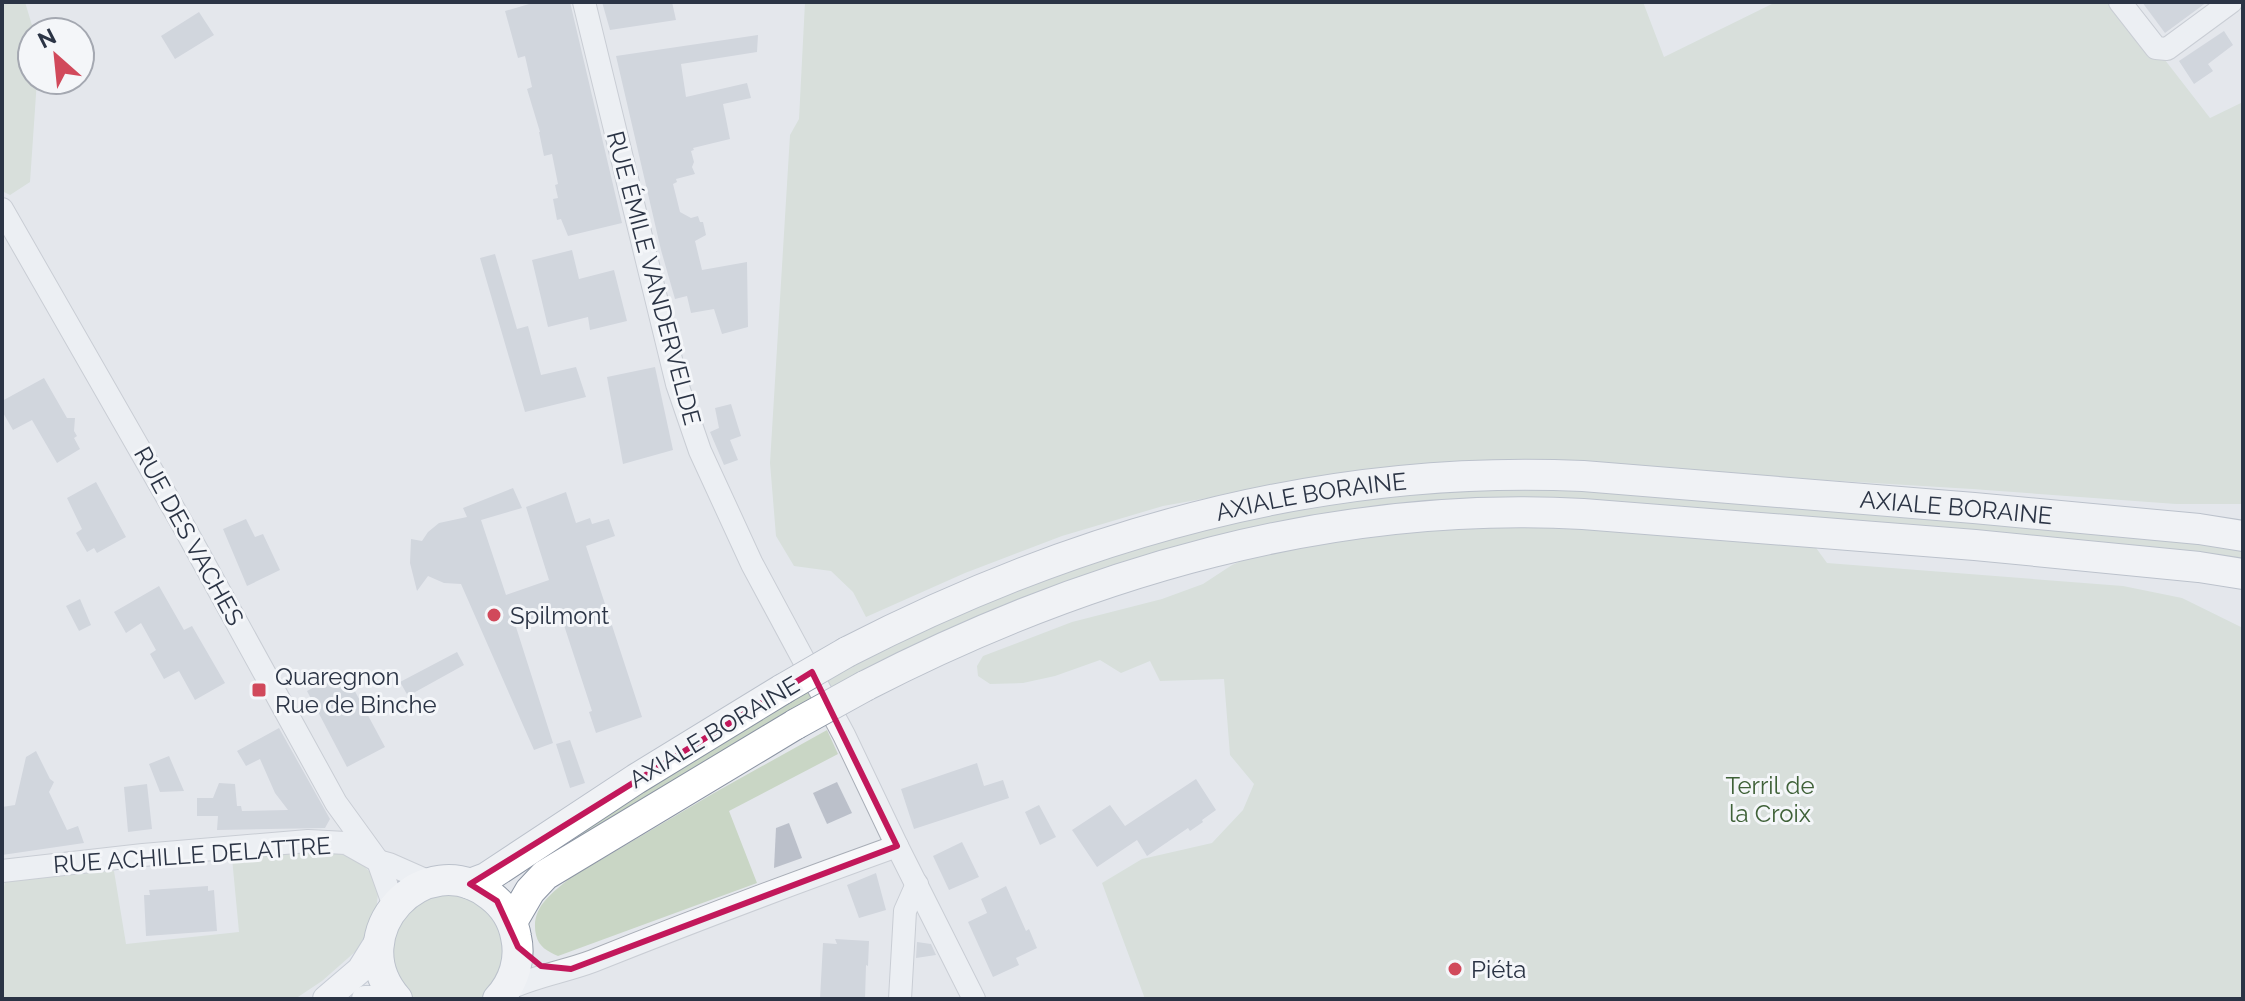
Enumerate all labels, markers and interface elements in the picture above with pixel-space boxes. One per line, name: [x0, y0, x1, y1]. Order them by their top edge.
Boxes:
north arrow: [16, 16, 96, 96]
text: N: [34, 23, 60, 54]
street label: RUE ÉMILE VANDERVELDE: [601, 128, 707, 428]
street label: RUE DES VACHES: [128, 442, 250, 630]
street label: AXIALE BORAINE: [1213, 466, 1408, 526]
street label: AXIALE BORAINE: [1859, 484, 2054, 530]
place label: Spilmont: [510, 601, 609, 630]
marker: Spilmont: [485, 606, 503, 624]
place label: Quaregnon Rue de Binche: [275, 662, 437, 719]
street label: AXIALE BORAINE: [624, 670, 804, 794]
marker: Quaregnon Rue de Binche: [250, 681, 268, 699]
park label: Terril de la Croix: [1725, 771, 1815, 828]
street label: RUE ACHILLE DELATTRE: [52, 831, 332, 879]
place label: Piéta: [1471, 955, 1526, 984]
marker: Piéta: [1446, 960, 1464, 978]

